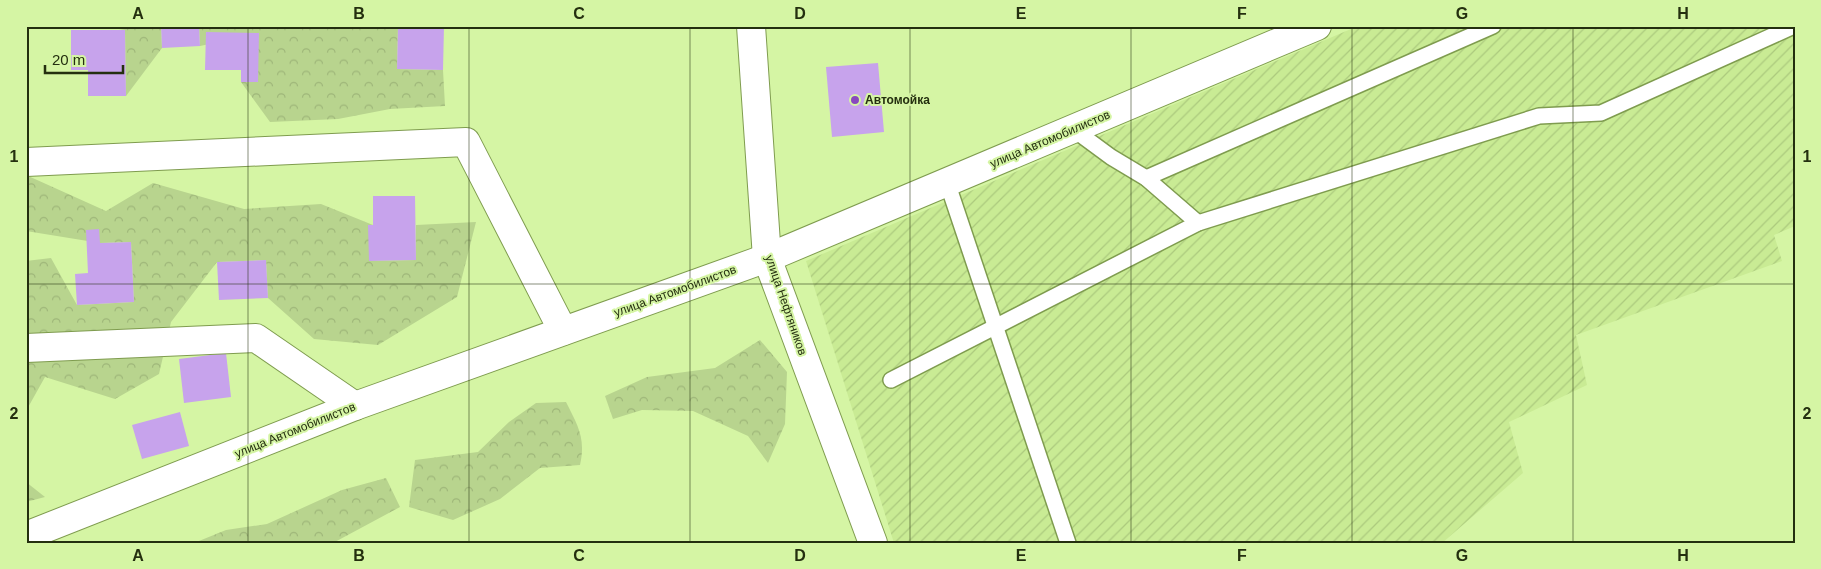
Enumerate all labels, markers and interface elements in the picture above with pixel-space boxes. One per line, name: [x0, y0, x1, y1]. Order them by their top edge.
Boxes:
text: A: [132, 5, 144, 22]
text: B: [353, 5, 365, 22]
text: C: [573, 5, 585, 22]
text: D: [794, 5, 806, 22]
text: E: [1016, 5, 1027, 22]
text: F: [1237, 5, 1247, 22]
text: G: [1456, 5, 1468, 22]
text: H: [1677, 5, 1689, 22]
scale bar: [45, 42, 122, 74]
text: 20 m: [52, 51, 85, 68]
place label: Автомойка: [865, 93, 930, 107]
marker: Автомойка: [849, 94, 861, 106]
street label: улица Автомобилистов: [988, 107, 1112, 171]
text: 1: [10, 148, 19, 165]
text: 1: [1803, 148, 1812, 165]
street label: улица Нефтяников: [762, 253, 810, 357]
street label: улица Автомобилистов: [612, 262, 738, 320]
street label: улица Автомобилистов: [233, 399, 357, 461]
text: 2: [10, 405, 19, 422]
text: 2: [1803, 405, 1812, 422]
text: A: [132, 547, 144, 564]
text: B: [353, 547, 365, 564]
text: C: [573, 547, 585, 564]
text: D: [794, 547, 806, 564]
text: E: [1016, 547, 1027, 564]
text: F: [1237, 547, 1247, 564]
text: G: [1456, 547, 1468, 564]
text: H: [1677, 547, 1689, 564]

